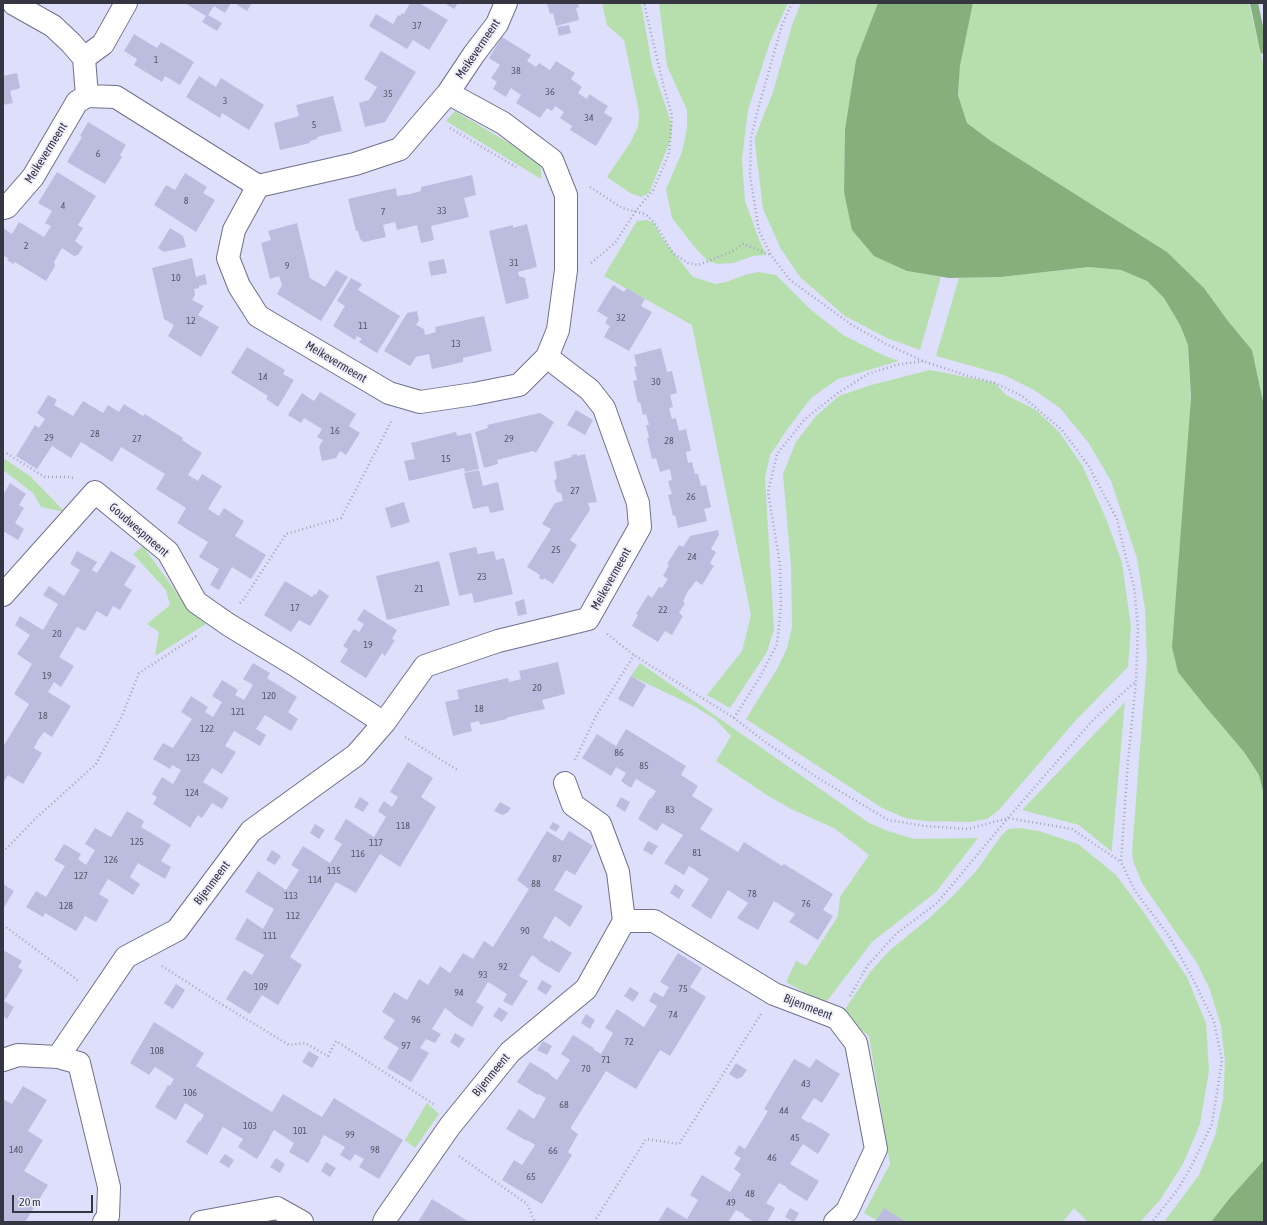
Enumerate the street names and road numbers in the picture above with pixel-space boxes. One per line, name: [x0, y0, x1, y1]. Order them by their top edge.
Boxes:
street label: Meikevermeent: [453, 16, 503, 82]
street label: Meikevermeent: [22, 120, 70, 186]
street label: Meikevermeent: [303, 338, 369, 386]
street label: Goudwespmeent: [106, 500, 172, 560]
street label: Meikevermeent: [588, 545, 634, 613]
street label: Bijenmeent: [191, 858, 233, 908]
street label: Bijenmeent: [782, 991, 834, 1023]
street label: Bijenmeent: [469, 1051, 513, 1099]

